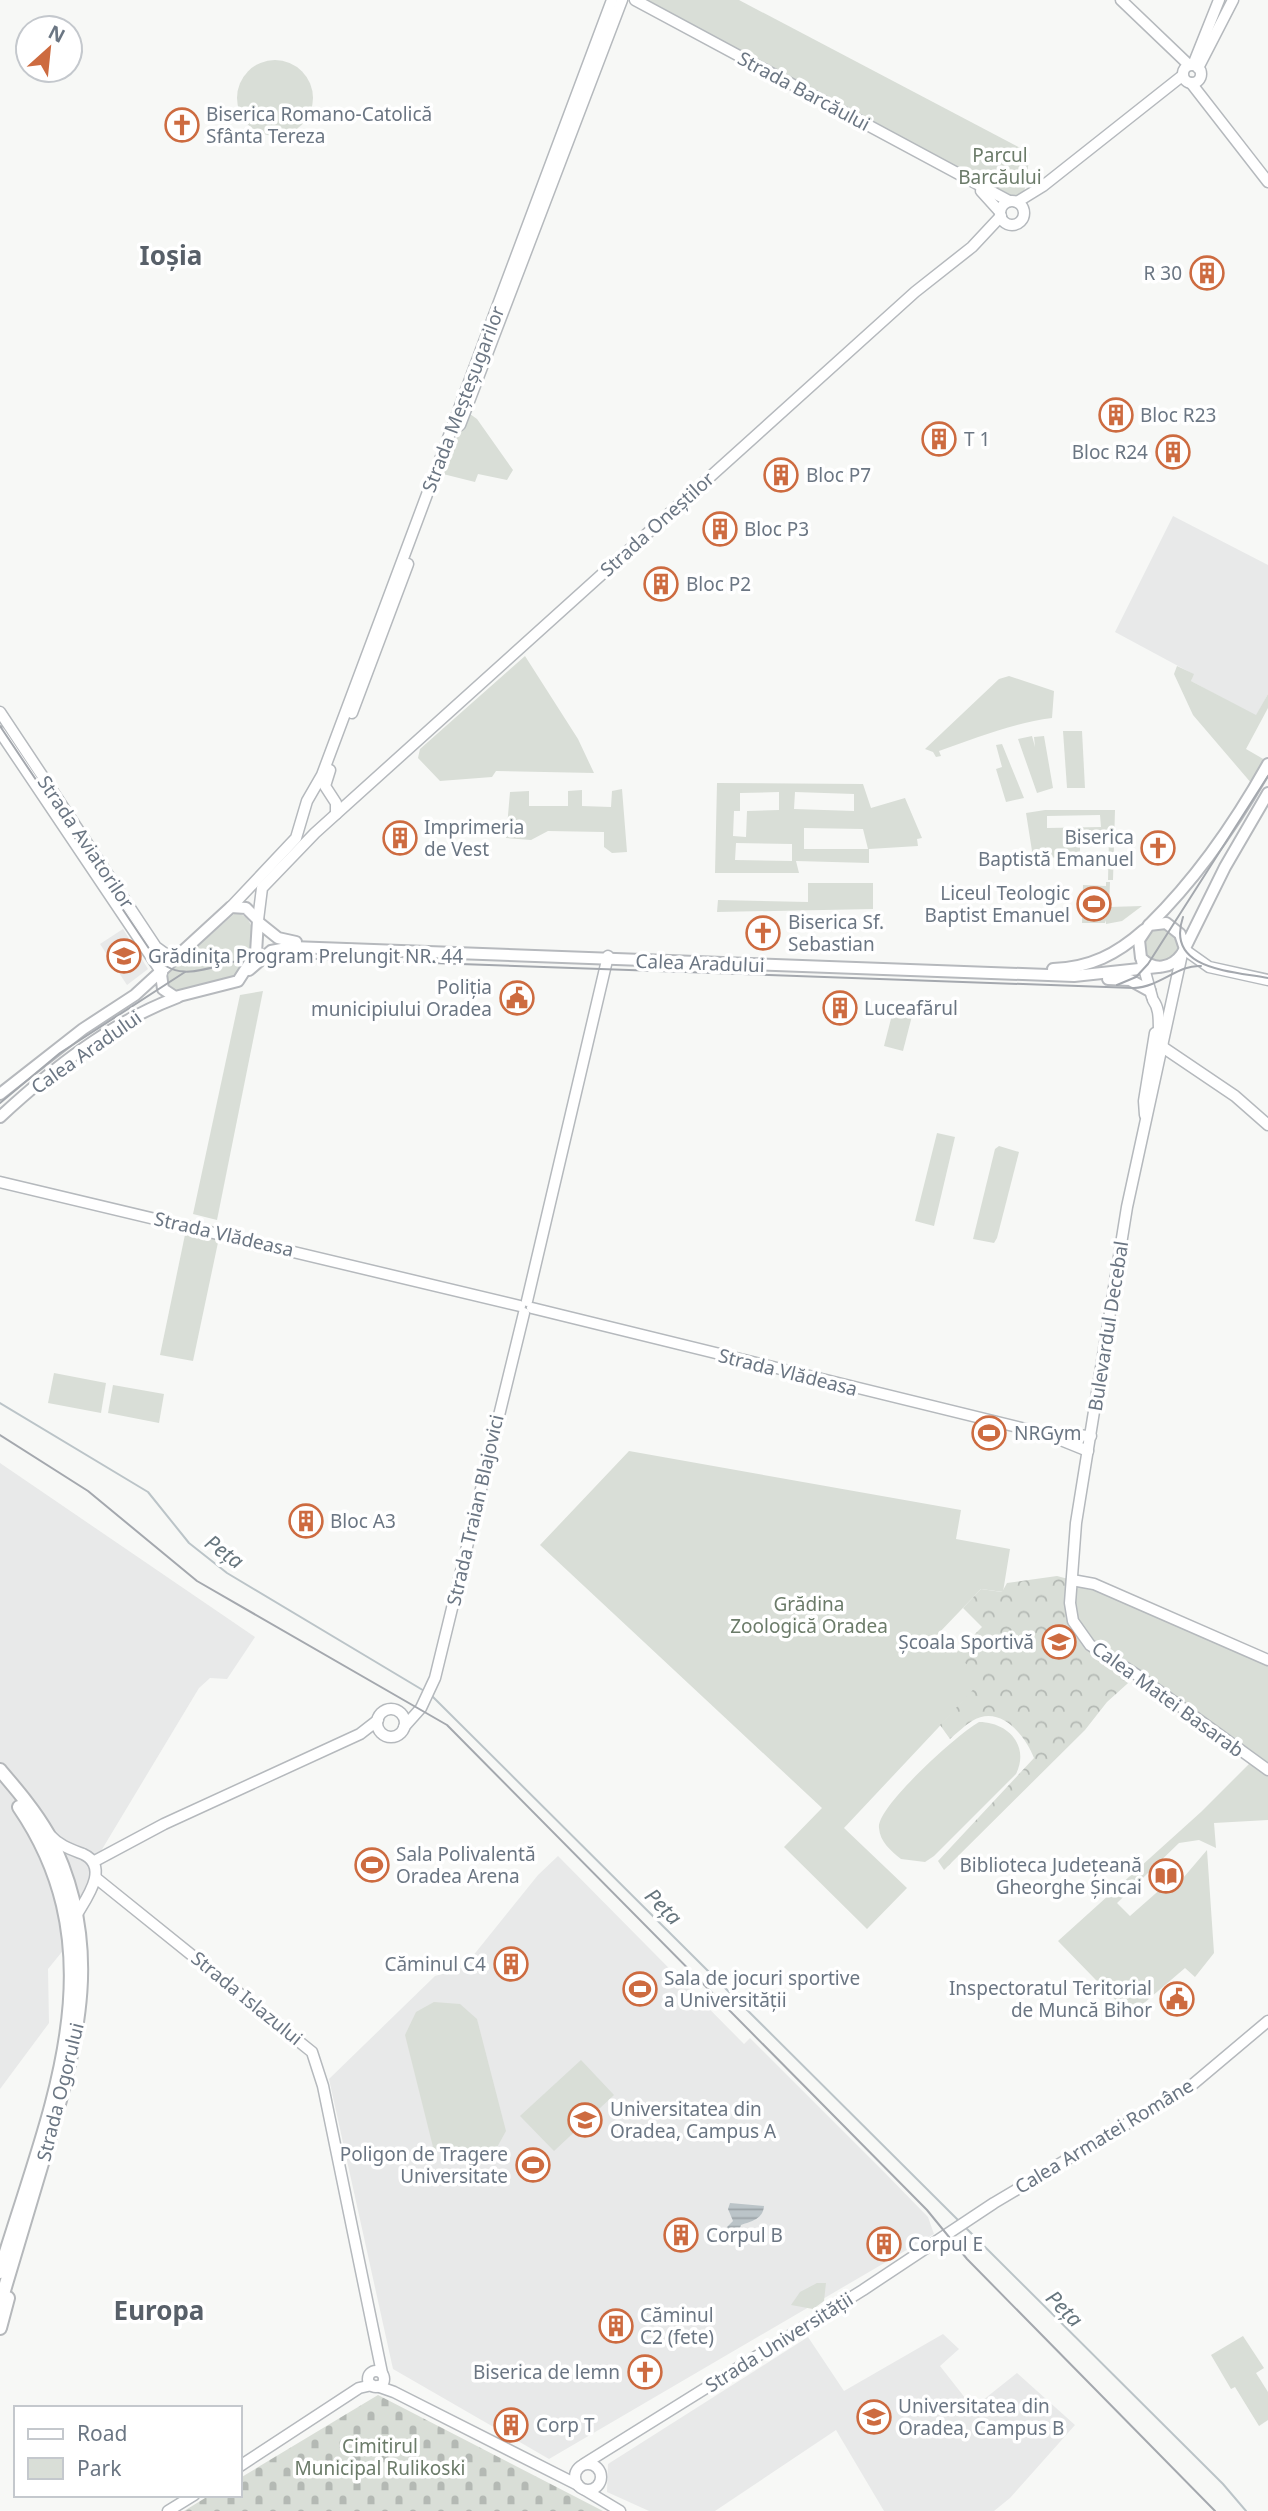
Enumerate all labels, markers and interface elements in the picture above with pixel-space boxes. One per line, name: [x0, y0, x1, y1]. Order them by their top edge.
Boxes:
north arrow: [14, 14, 84, 84]
text: N: [44, 19, 70, 49]
street label: Strada Barcăului: [733, 45, 875, 137]
place label: Biserica Romano-Catolică Sfânta Tereza: [206, 101, 432, 149]
church icon: Biserica Romano-Catolică Sfânta Tereza: [163, 106, 201, 144]
park label: Parcul Barcăului: [958, 142, 1042, 190]
district label: Ioșia: [140, 237, 202, 273]
building icon: R 30: [1188, 254, 1226, 292]
place label: R 30: [1144, 260, 1182, 286]
street label: Strada Meșteșugarilor: [415, 302, 511, 496]
building icon: Bloc R23: [1097, 396, 1135, 434]
place label: Bloc R23: [1140, 402, 1216, 428]
building icon: T 1: [920, 420, 958, 458]
place label: T 1: [964, 426, 990, 452]
building icon: Bloc R24: [1154, 433, 1192, 471]
place label: Bloc R24: [1072, 439, 1148, 465]
building icon: Bloc P7: [762, 456, 800, 494]
place label: Bloc P7: [806, 462, 871, 488]
street label: Strada Oneștilor: [594, 466, 720, 582]
building icon: Bloc P3: [701, 510, 739, 548]
place label: Bloc P3: [744, 516, 809, 542]
building icon: Bloc P2: [642, 565, 680, 603]
place label: Bloc P2: [686, 571, 751, 597]
street label: Strada Aviatorilor: [32, 770, 140, 914]
place label: Imprimeria de Vest: [424, 814, 525, 862]
building icon: Imprimeria de Vest: [381, 819, 419, 857]
place label: Biserica Baptistă Emanuel: [978, 824, 1134, 872]
church icon: Biserica Baptistă Emanuel: [1139, 829, 1177, 867]
place label: Liceul Teologic Baptist Emanuel: [925, 880, 1070, 928]
sports icon: Liceul Teologic Baptist Emanuel: [1075, 885, 1113, 923]
place label: Biserica Sf. Sebastian: [788, 909, 884, 957]
church icon: Biserica Sf. Sebastian: [744, 914, 782, 952]
school or university icon: Grădiniţa Program Prelungit NR. 44: [105, 937, 143, 975]
place label: Grădiniţa Program Prelungit NR. 44: [148, 943, 463, 969]
street label: Calea Aradului: [635, 948, 765, 978]
place label: Poliția municipiului Oradea: [311, 974, 492, 1022]
public building icon: Poliția municipiului Oradea: [498, 979, 536, 1017]
building icon: Luceafărul: [821, 989, 859, 1027]
place label: Luceafărul: [864, 995, 958, 1021]
street label: Calea Aradului: [26, 1004, 146, 1100]
street label: Strada Vlădeasa: [152, 1205, 296, 1263]
street label: Bulevardul Decebal: [1082, 1239, 1134, 1413]
street label: Strada Vlădeasa: [716, 1342, 860, 1402]
street label: Strada Traian Blajovici: [440, 1412, 510, 1608]
sports icon: NRGym: [970, 1414, 1008, 1452]
place label: NRGym: [1014, 1420, 1082, 1446]
building icon: Bloc A3: [287, 1502, 325, 1540]
place label: Bloc A3: [330, 1508, 396, 1534]
water label: Peța: [200, 1528, 250, 1575]
park label: Grădina Zoologică Oradea: [730, 1591, 888, 1639]
school or university icon: Școala Sportivă: [1040, 1623, 1078, 1661]
place label: Școala Sportivă: [898, 1629, 1034, 1655]
street label: Calea Matei Basarab: [1087, 1635, 1249, 1763]
place label: Sala Polivalentă Oradea Arena: [396, 1841, 536, 1889]
sports icon: Sala Polivalentă Oradea Arena: [353, 1846, 391, 1884]
place label: Biblioteca Județeană Gheorghe Șincai: [960, 1852, 1142, 1900]
library icon: Biblioteca Județeană Gheorghe Șincai: [1147, 1857, 1185, 1895]
water label: Peța: [639, 1882, 688, 1931]
street label: Strada Islazului: [186, 1945, 308, 2051]
building icon: Căminul C4: [492, 1945, 530, 1983]
place label: Căminul C4: [384, 1951, 486, 1977]
place label: Sala de jocuri sportive a Universității: [664, 1965, 860, 2013]
sports icon: Sala de jocuri sportive a Universității: [621, 1970, 659, 2008]
place label: Inspectoratul Teritorial de Muncă Bihor: [949, 1975, 1152, 2023]
public building icon: Inspectoratul Teritorial de Muncă Bihor: [1158, 1980, 1196, 2018]
street label: Strada Ogorului: [30, 2020, 90, 2164]
street label: Calea Armatei Române: [1010, 2072, 1198, 2200]
place label: Universitatea din Oradea, Campus A: [610, 2096, 777, 2144]
school or university icon: Universitatea din Oradea, Campus A: [566, 2101, 604, 2139]
place label: Poligon de Tragere Universitate: [340, 2141, 508, 2189]
sports icon: Poligon de Tragere Universitate: [514, 2146, 552, 2184]
building icon: Corpul B: [662, 2216, 700, 2254]
place label: Corpul B: [706, 2222, 783, 2248]
building icon: Corpul E: [865, 2225, 903, 2263]
place label: Corpul E: [908, 2231, 983, 2257]
water label: Peța: [1040, 2284, 1089, 2333]
street label: Strada Universității: [700, 2286, 858, 2398]
district label: Europa: [114, 2292, 204, 2328]
place label: Căminul C2 (fete): [640, 2302, 714, 2350]
building icon: Căminul C2 (fete): [597, 2307, 635, 2345]
church icon: Biserica de lemn: [626, 2353, 664, 2391]
place label: Biserica de lemn: [473, 2359, 620, 2385]
place label: Universitatea din Oradea, Campus B: [898, 2393, 1064, 2441]
school or university icon: Universitatea din Oradea, Campus B: [855, 2398, 893, 2436]
legend: [14, 2406, 242, 2497]
building icon: Corp T: [492, 2406, 530, 2444]
place label: Corp T: [536, 2412, 595, 2438]
text: Road: [77, 2419, 127, 2447]
park label: Cimitirul Municipal Rulikoski: [295, 2433, 465, 2481]
text: Park: [77, 2454, 122, 2482]

